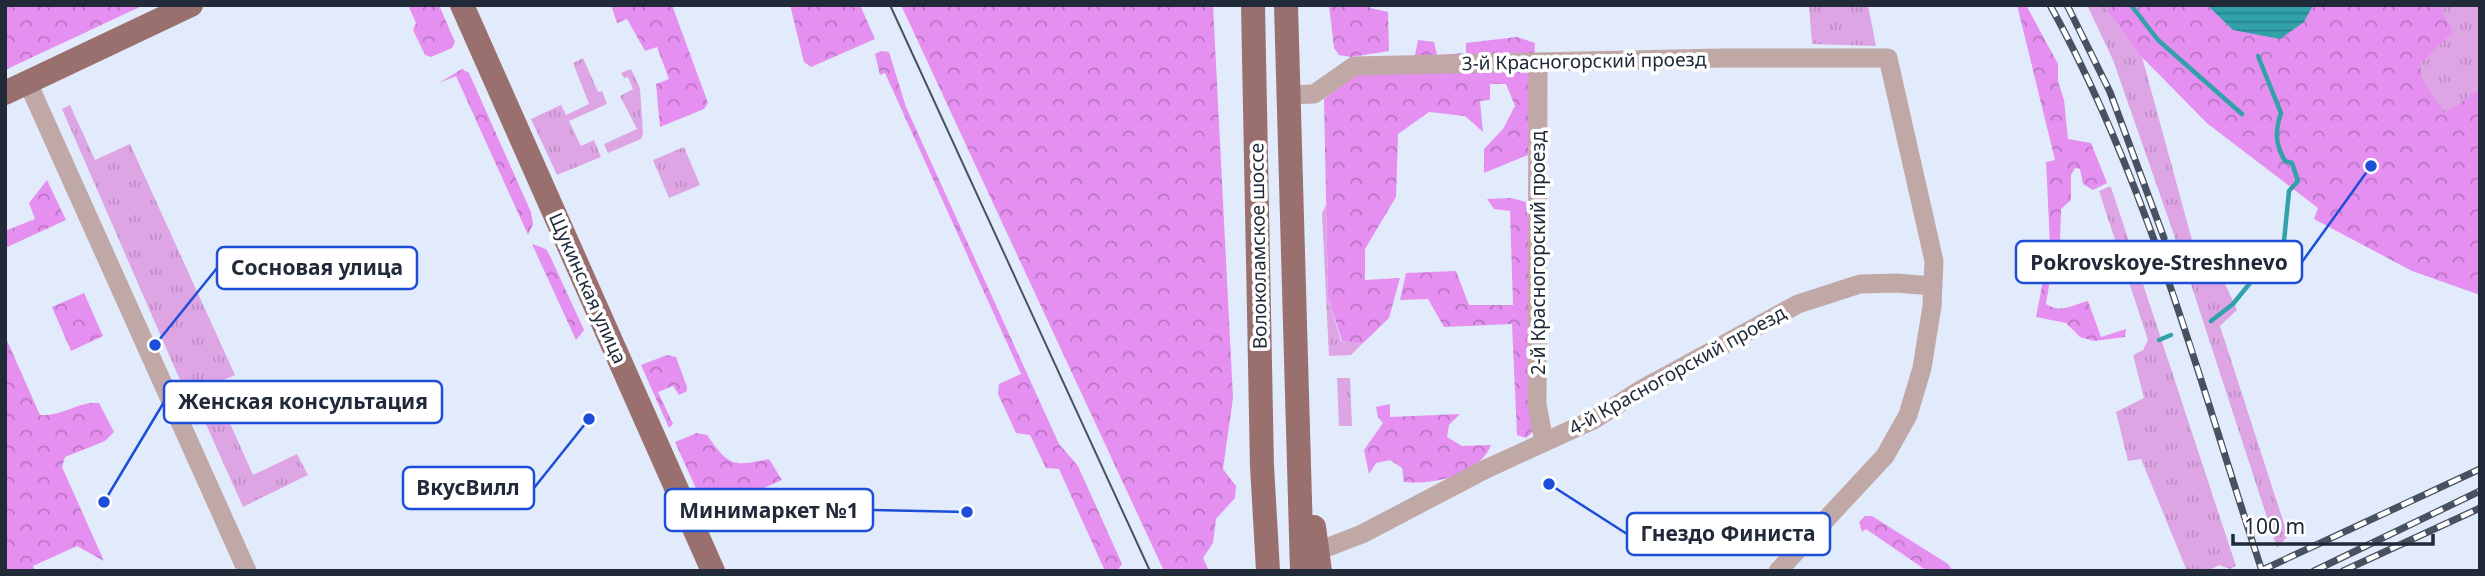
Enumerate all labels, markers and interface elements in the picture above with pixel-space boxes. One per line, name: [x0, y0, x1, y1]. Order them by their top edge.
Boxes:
street label: 3-й Красногорский проезд: [1461, 46, 1707, 76]
street label: 2-й Красногорский проезд: [1525, 130, 1551, 375]
street label: Волоколамское шоссе: [1243, 143, 1273, 349]
street label: Щукинская улица: [543, 208, 633, 368]
callout: Pokrovskoye-Streshnevo: [2016, 241, 2302, 283]
callout: Сосновая улица: [217, 247, 417, 289]
text: Pokrovskoye-Streshnevo: [2030, 248, 2288, 276]
text: Сосновая улица: [231, 253, 403, 281]
street label: 4-й Красногорский проезд: [1564, 299, 1791, 441]
callout: Женская консультация: [164, 381, 442, 423]
text: Женская консультация: [178, 387, 428, 415]
callout: ВкусВилл: [403, 467, 534, 509]
text: ВкусВилл: [416, 473, 520, 501]
callout: Минимаркет №1: [665, 489, 873, 531]
text: Минимаркет №1: [679, 496, 859, 524]
scale bar: [2233, 503, 2432, 546]
text: 100 m: [2244, 512, 2305, 540]
callout: Гнездо Финиста: [1627, 513, 1830, 555]
text: Гнездо Финиста: [1640, 519, 1816, 547]

